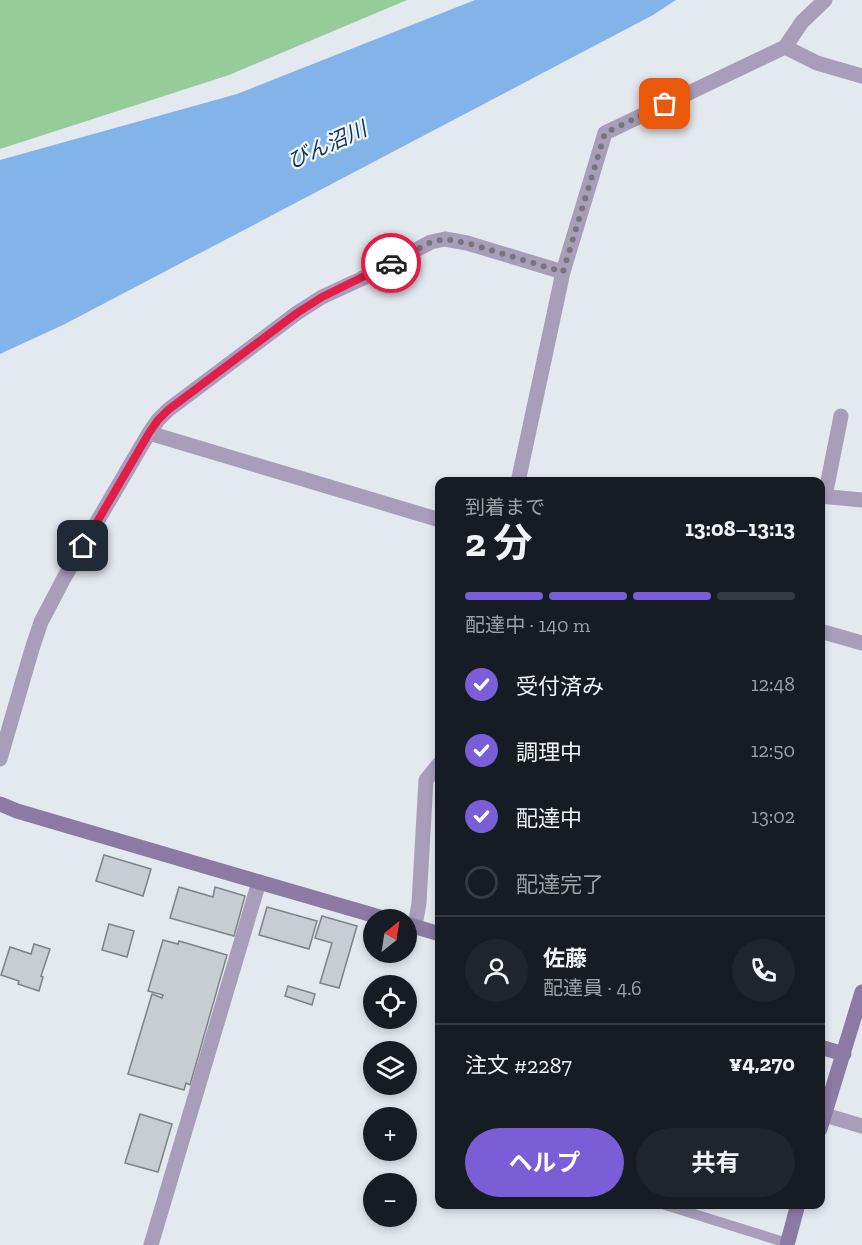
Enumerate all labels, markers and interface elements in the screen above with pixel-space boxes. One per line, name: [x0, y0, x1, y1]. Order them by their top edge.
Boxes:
pin: [639, 78, 690, 129]
icon: bag: [648, 87, 681, 120]
water label: びん沼川: [283, 115, 372, 173]
courier: [361, 233, 421, 293]
icon: car: [375, 247, 408, 280]
text: 到着まで: [465, 495, 545, 519]
text: 13:08–13:13: [685, 515, 795, 542]
text: 2 分: [465, 519, 532, 566]
pin: [57, 520, 108, 571]
icon: home: [66, 529, 99, 562]
text: 配達中 · 140 m: [465, 613, 590, 637]
icon: check: [465, 668, 498, 701]
text: 12:48: [751, 672, 795, 696]
text: 受付済み: [516, 673, 604, 700]
icon: check: [465, 734, 498, 767]
text: 12:50: [751, 738, 795, 762]
text: 調理中: [516, 739, 582, 766]
icon: check: [465, 800, 498, 833]
text: 13:02: [751, 804, 795, 828]
text: 配達中: [516, 805, 582, 832]
text: 配達完了: [516, 871, 604, 898]
north arrow: [363, 909, 417, 963]
map controls: [363, 909, 417, 1227]
button: person: [465, 939, 528, 1002]
button: phone: [732, 939, 795, 1002]
text: 佐藤: [543, 945, 587, 972]
button: locate: [363, 975, 417, 1029]
text: 配達員 · 4.6: [543, 976, 642, 1000]
button: layers: [363, 1041, 417, 1095]
text: ¥4,270: [729, 1050, 795, 1077]
text: 注文 #2287: [465, 1052, 572, 1079]
button: +: [363, 1107, 417, 1161]
button: ヘルプ: [465, 1128, 624, 1197]
button: 共有: [636, 1128, 795, 1197]
button: −: [363, 1173, 417, 1227]

